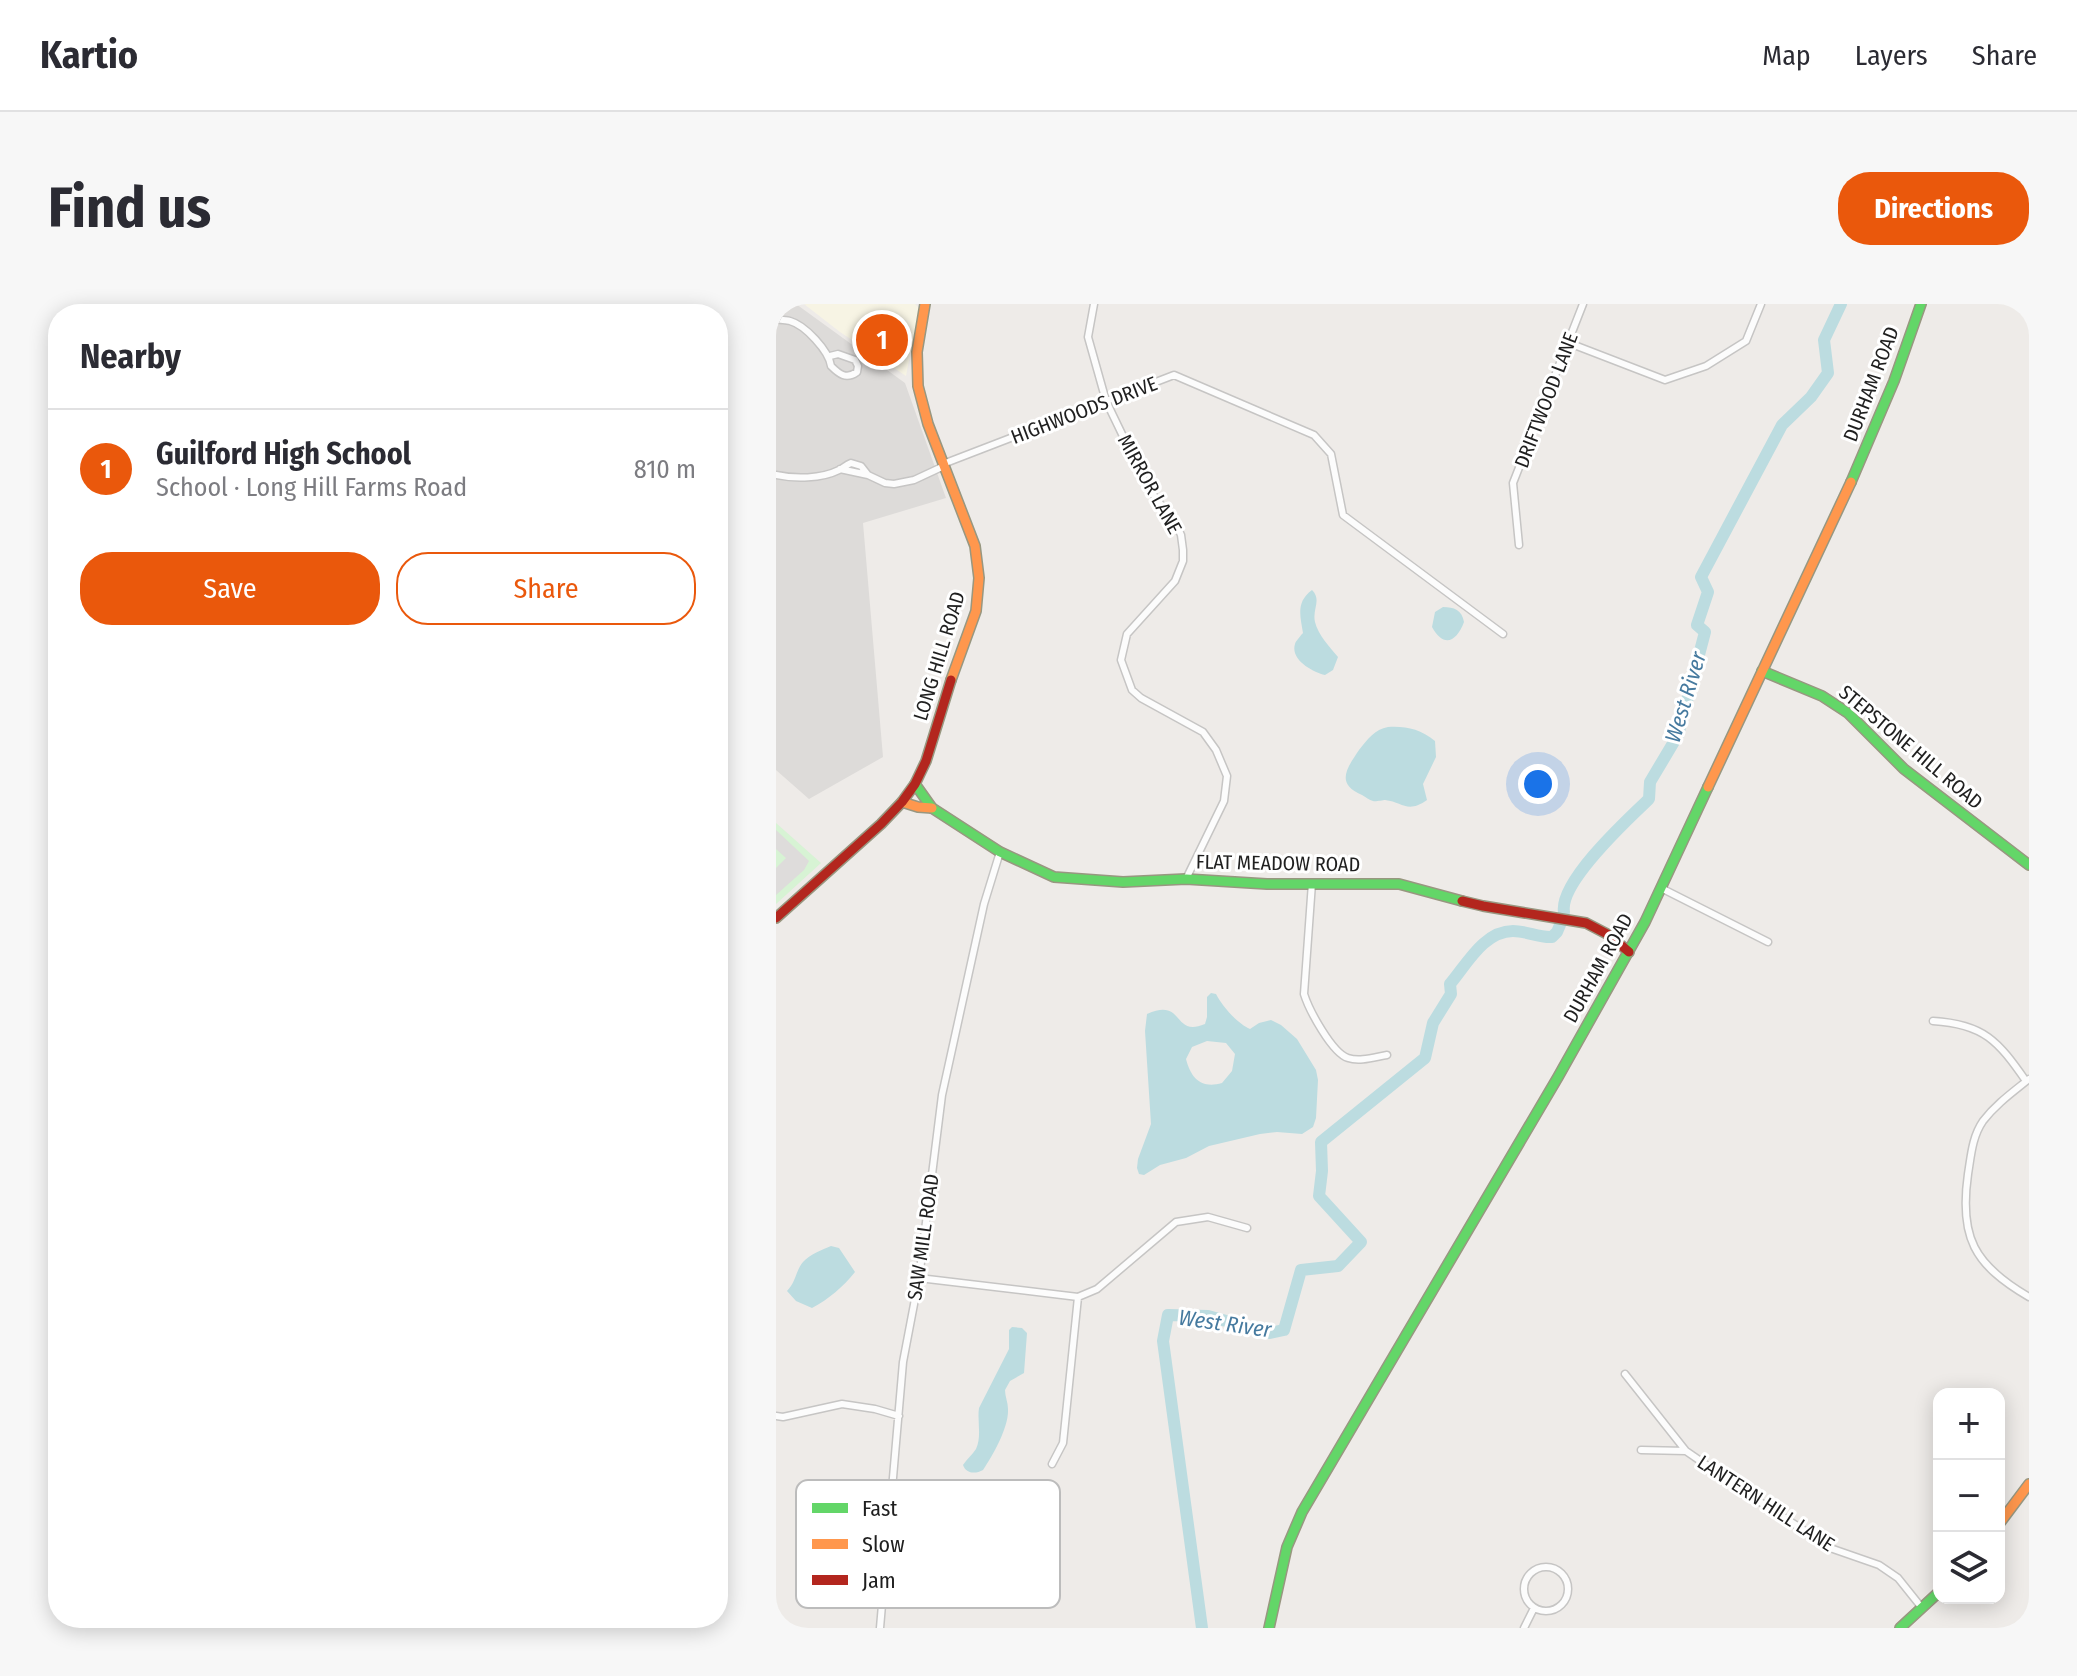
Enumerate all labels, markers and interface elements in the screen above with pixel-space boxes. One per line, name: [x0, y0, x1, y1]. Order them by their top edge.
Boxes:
text: Kartio: [40, 32, 138, 78]
text: Map: [1762, 39, 1811, 72]
text: Layers: [1855, 39, 1928, 72]
text: Share: [1972, 39, 2037, 72]
button: Directions: [1838, 172, 2029, 245]
text: Find us: [48, 175, 211, 242]
pin: 1: [856, 310, 908, 370]
street label: DURHAM ROAD: [1838, 323, 1904, 445]
street label: DRIFTWOOD LANE: [1509, 329, 1583, 471]
text: Nearby: [80, 336, 181, 377]
street label: HIGHWOODS DRIVE: [1008, 371, 1160, 449]
street label: MIRROR LANE: [1113, 430, 1187, 538]
text: Guilford High School: [156, 436, 411, 472]
text: 1: [101, 454, 112, 485]
text: 810 m: [634, 454, 696, 485]
text: School · Long Hill Farms Road: [156, 472, 467, 503]
button: Save: [80, 552, 380, 625]
button: Share: [396, 552, 696, 625]
street label: LONG HILL ROAD: [908, 589, 970, 723]
water label: West River: [1659, 647, 1712, 746]
street label: STEPSTONE HILL ROAD: [1834, 680, 1988, 814]
your location: [1518, 764, 1558, 804]
street label: FLAT MEADOW ROAD: [1196, 850, 1360, 876]
street label: DURHAM ROAD: [1558, 909, 1638, 1027]
street label: SAW MILL ROAD: [902, 1172, 944, 1302]
water label: West River: [1177, 1304, 1274, 1344]
map controls: [1933, 1388, 2005, 1604]
button: +: [1933, 1388, 2005, 1460]
street label: LANTERN HILL LANE: [1693, 1450, 1839, 1556]
button: −: [1933, 1460, 2005, 1532]
legend: [796, 1480, 1060, 1608]
text: Fast: [862, 1495, 898, 1522]
text: Slow: [862, 1531, 905, 1558]
button: layers: [1933, 1532, 2005, 1604]
text: Jam: [862, 1567, 896, 1594]

